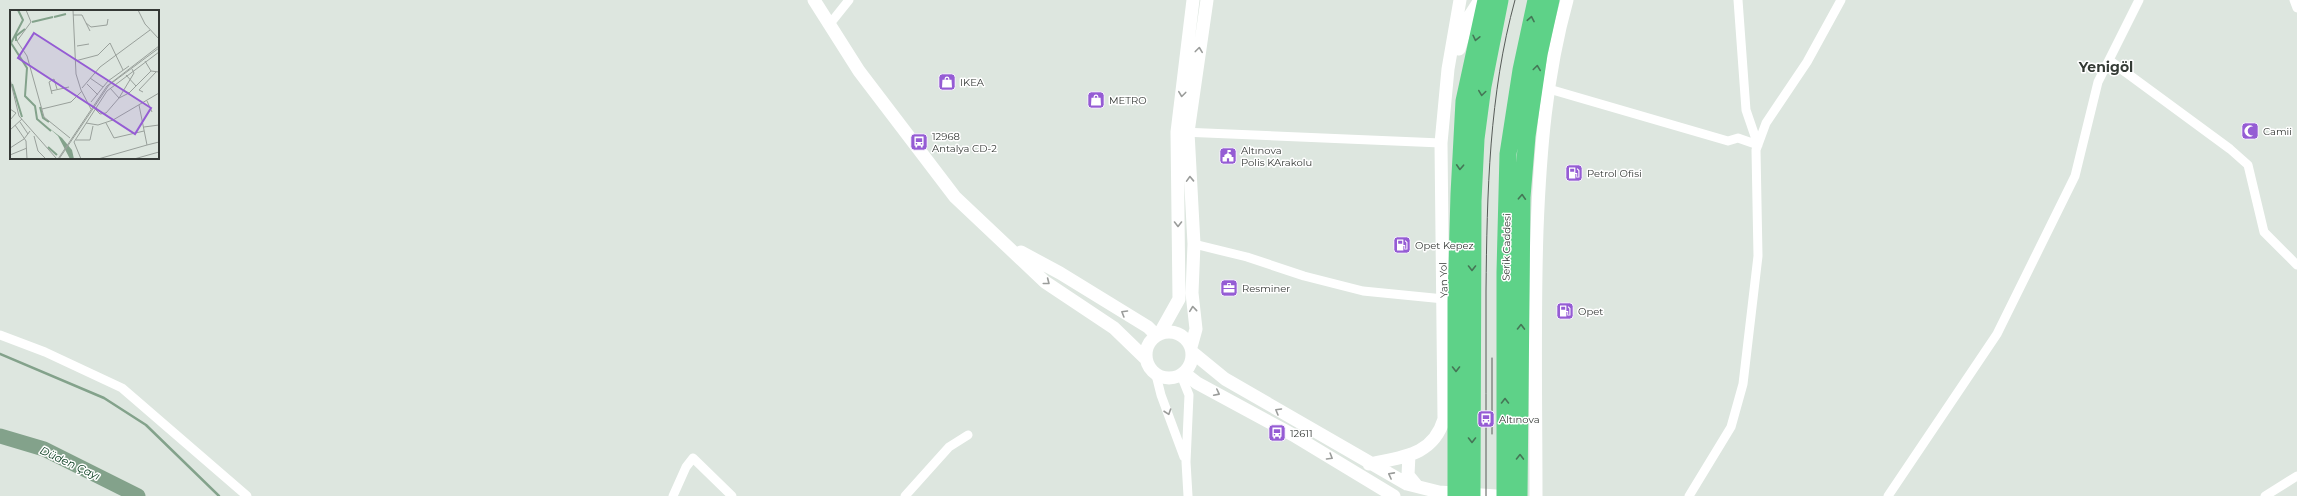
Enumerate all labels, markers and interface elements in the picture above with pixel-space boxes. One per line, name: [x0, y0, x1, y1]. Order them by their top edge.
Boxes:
inset map: [10, 10, 159, 159]
one-way arrow: [1527, 16, 1535, 22]
one-way arrow: [1473, 35, 1481, 41]
one-way arrow: [1194, 46, 1203, 53]
district label: Yenigöl: [2078, 58, 2133, 76]
one-way arrow: [1532, 65, 1541, 71]
shop icon: IKEA: [937, 72, 957, 92]
place label: IKEA: [960, 76, 985, 89]
shop icon: METRO: [1086, 90, 1106, 110]
one-way arrow: [1478, 90, 1487, 96]
one-way arrow: [1177, 91, 1186, 97]
place label: METRO: [1109, 94, 1147, 107]
mosque icon: Camii: [2240, 121, 2260, 141]
place label: Camii: [2263, 125, 2292, 138]
place label: 12968 Antalya CD-2: [932, 130, 997, 155]
bus stop icon: 12968 Antalya CD-2: [909, 132, 929, 152]
place label: Altınova Polis KArakolu: [1241, 144, 1312, 169]
public building icon: Altınova Polis KArakolu: [1218, 146, 1238, 166]
fuel station icon: Petrol Ofisi: [1564, 163, 1584, 183]
one-way arrow: [1456, 164, 1465, 170]
place label: Petrol Ofisi: [1587, 167, 1642, 180]
one-way arrow: [1185, 176, 1194, 182]
one-way arrow: [1518, 194, 1527, 200]
street label: Serik Caddesi: [1499, 213, 1514, 281]
one-way arrow: [1174, 221, 1182, 227]
fuel station icon: Opet Kepez: [1392, 235, 1412, 255]
place label: Opet Kepez: [1415, 239, 1474, 252]
street label: Yan Yol: [1436, 262, 1451, 298]
one-way arrow: [1468, 265, 1476, 271]
one-way arrow: [1042, 278, 1049, 285]
office icon: Resminer: [1219, 278, 1239, 298]
place label: Resminer: [1242, 282, 1290, 295]
fuel station icon: Opet: [1555, 301, 1575, 321]
one-way arrow: [1189, 305, 1198, 312]
place label: Opet: [1578, 305, 1603, 318]
one-way arrow: [1121, 311, 1128, 318]
one-way arrow: [1517, 324, 1525, 330]
one-way arrow: [1452, 366, 1460, 372]
one-way arrow: [1213, 388, 1220, 396]
one-way arrow: [1501, 398, 1509, 404]
one-way arrow: [1275, 408, 1282, 415]
one-way arrow: [1164, 409, 1172, 416]
bus stop icon: Altınova: [1476, 409, 1496, 429]
place label: Altınova: [1499, 413, 1540, 426]
bus stop icon: 12611: [1267, 423, 1287, 443]
place label: 12611: [1290, 427, 1313, 440]
one-way arrow: [1468, 437, 1476, 443]
water label: Düden Çayı: [38, 443, 102, 483]
one-way arrow: [1326, 452, 1333, 460]
one-way arrow: [1516, 454, 1524, 460]
one-way arrow: [1387, 473, 1395, 480]

